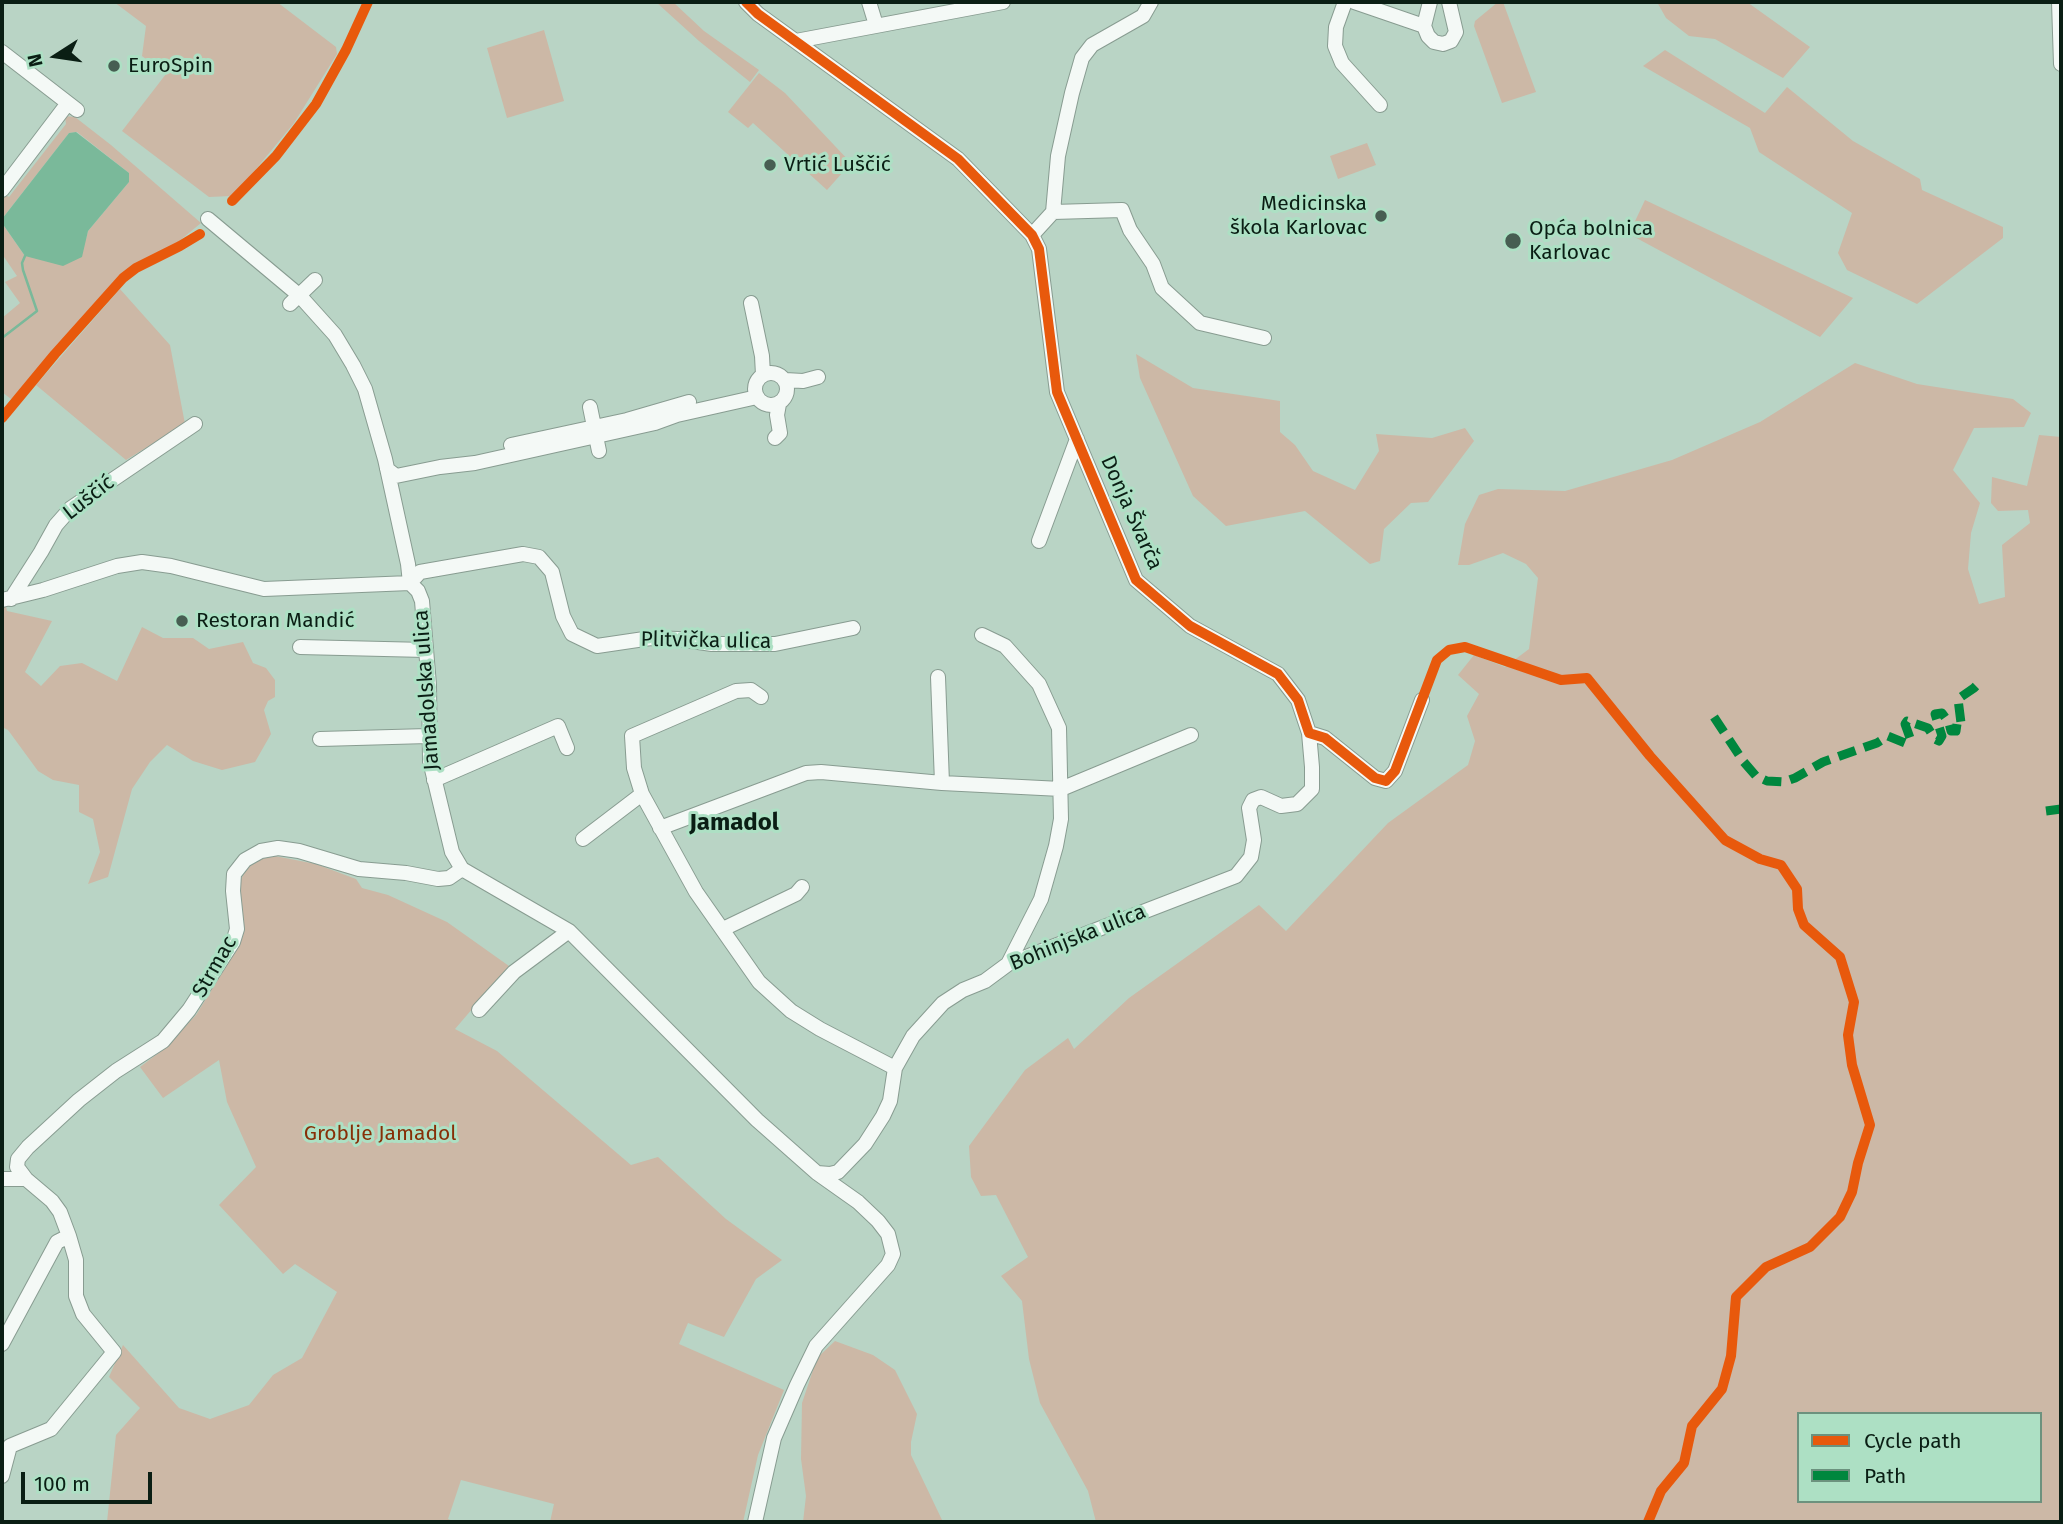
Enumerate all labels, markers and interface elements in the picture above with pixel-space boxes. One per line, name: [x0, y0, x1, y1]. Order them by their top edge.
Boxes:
north arrow: [21, 21, 91, 91]
text: N: [22, 52, 48, 69]
place label: EuroSpin: [128, 53, 213, 79]
marker: EuroSpin: [106, 58, 122, 74]
place label: Vrtić Luščić: [784, 152, 891, 178]
marker: Vrtić Luščić: [762, 157, 778, 173]
place label: Medicinska škola Karlovac: [1230, 191, 1367, 241]
marker: Medicinska škola Karlovac: [1373, 208, 1389, 224]
place label: Opća bolnica Karlovac: [1529, 216, 1653, 266]
marker: Opća bolnica Karlovac: [1503, 231, 1523, 251]
street label: Donja Švarča: [1095, 452, 1167, 574]
street label: Luščić: [58, 470, 120, 526]
place label: Restoran Mandić: [196, 608, 354, 634]
street label: Jamadolska ulica: [409, 609, 445, 771]
marker: Restoran Mandić: [174, 613, 190, 629]
street label: Plitvička ulica: [640, 627, 772, 655]
district label: Jamadol: [689, 809, 779, 837]
street label: Bohinjska ulica: [1006, 899, 1150, 977]
street label: Strmac: [187, 932, 243, 1002]
park label: Groblje Jamadol: [304, 1121, 456, 1147]
legend: [1797, 1412, 2042, 1503]
text: Cycle path: [1864, 1428, 1962, 1454]
scale bar: [24, 1458, 156, 1502]
text: Path: [1864, 1463, 1906, 1489]
text: 100 m: [34, 1471, 90, 1497]

